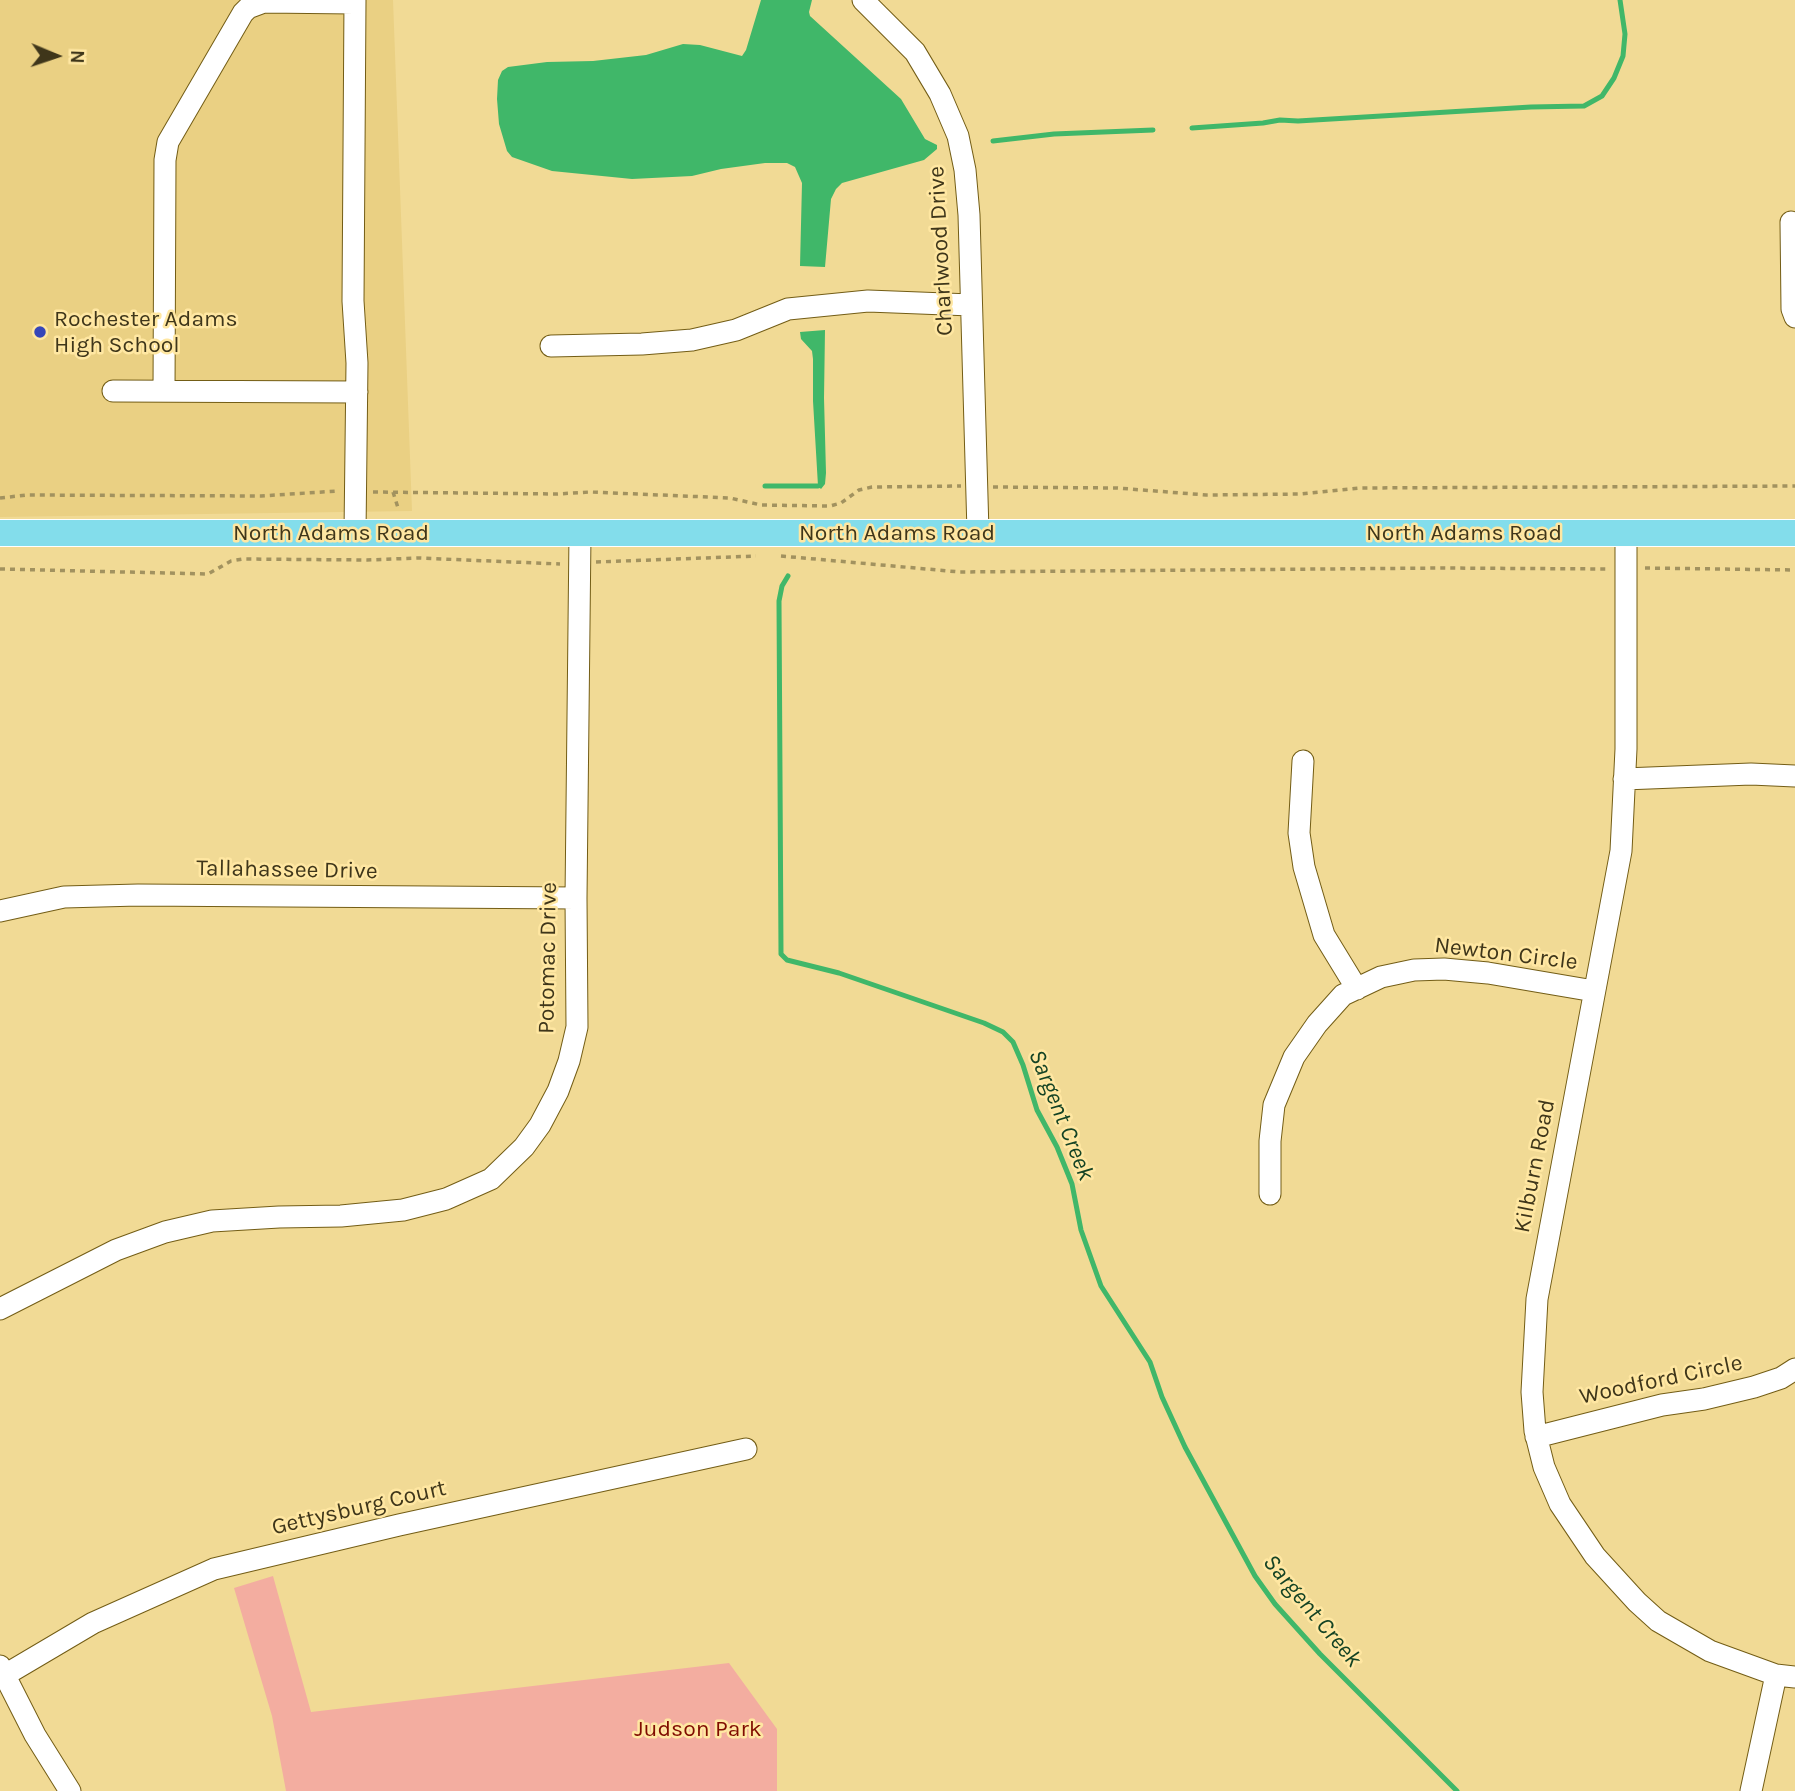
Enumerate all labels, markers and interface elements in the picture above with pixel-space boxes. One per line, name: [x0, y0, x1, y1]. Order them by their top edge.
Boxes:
north arrow: [21, 21, 91, 91]
text: N: [66, 50, 88, 64]
street label: Charlwood Drive: [923, 165, 959, 337]
place label: Rochester Adams High School: [54, 305, 238, 359]
marker: Rochester Adams High School: [32, 324, 48, 340]
street label: North Adams Road: [233, 519, 429, 547]
street label: North Adams Road: [799, 519, 995, 547]
street label: North Adams Road: [1366, 519, 1562, 547]
street label: Tallahassee Drive: [196, 855, 378, 885]
street label: Potomac Drive: [533, 882, 563, 1034]
street label: Newton Circle: [1433, 932, 1579, 976]
water label: Sargent Creek: [1022, 1045, 1100, 1185]
street label: Kilburn Road: [1509, 1097, 1561, 1235]
street label: Woodford Circle: [1577, 1349, 1745, 1411]
street label: Gettysburg Court: [269, 1475, 449, 1541]
water label: Sargent Creek: [1256, 1549, 1368, 1673]
park label: Judson Park: [634, 1715, 762, 1743]

